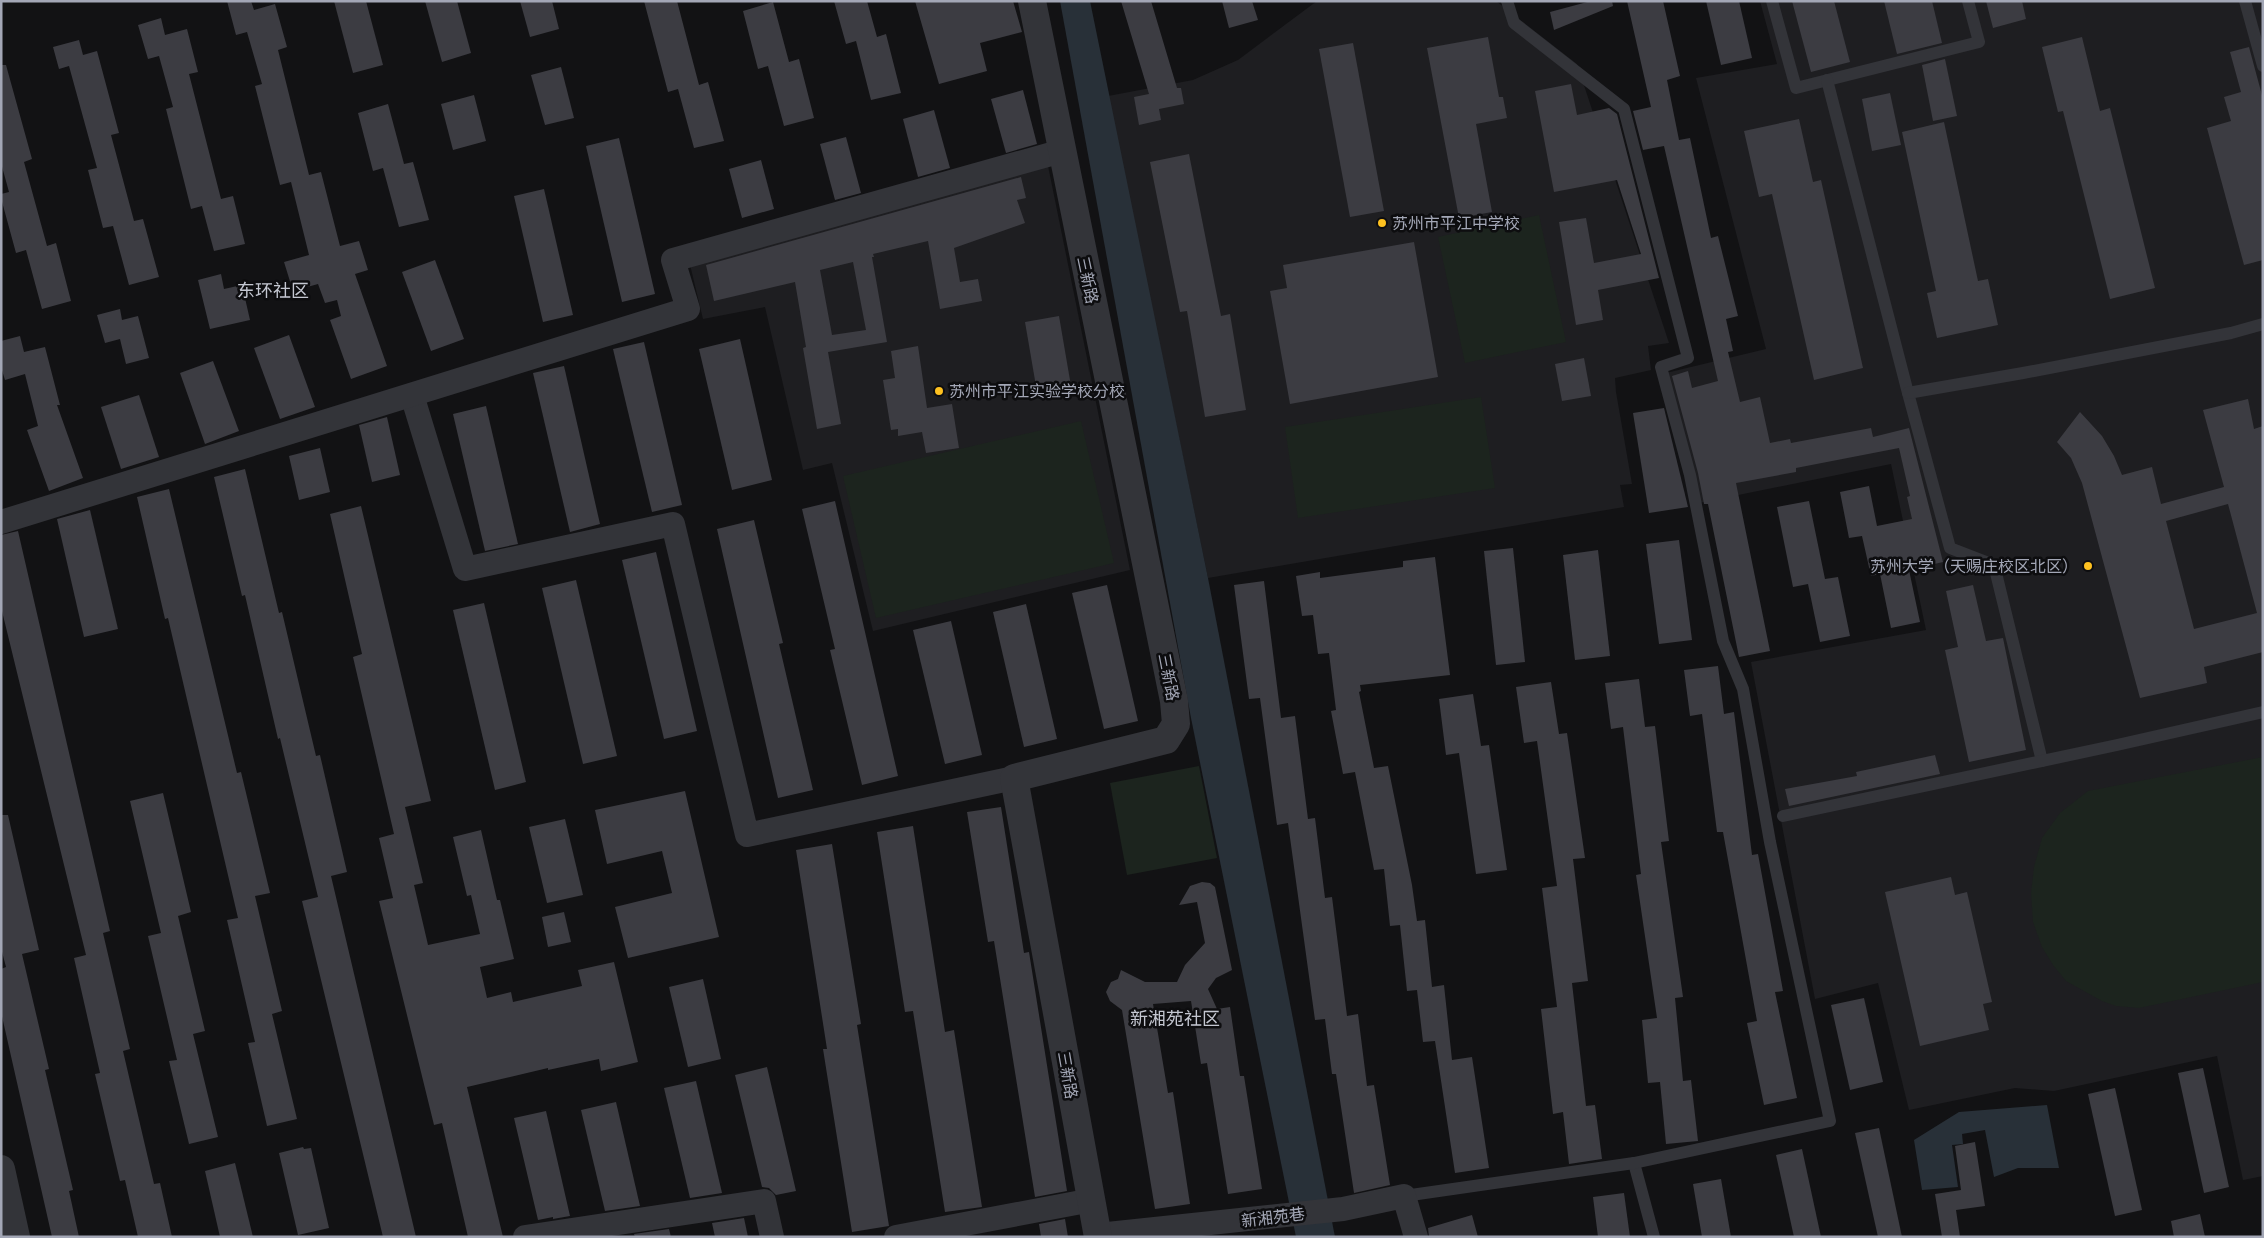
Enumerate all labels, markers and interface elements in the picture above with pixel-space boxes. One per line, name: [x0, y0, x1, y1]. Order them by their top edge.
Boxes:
place label: 苏州市平江中学校: [1392, 214, 1520, 233]
marker: 苏州市平江中学校: [1376, 217, 1388, 229]
street label: 三新路: [1073, 255, 1102, 306]
district label: 东环社区: [237, 280, 309, 302]
place label: 苏州市平江实验学校分校: [949, 382, 1125, 401]
marker: 苏州市平江实验学校分校: [933, 385, 945, 397]
place label: 苏州大学（天赐庄校区北区）: [1870, 557, 2078, 576]
marker: 苏州大学（天赐庄校区北区）: [2082, 560, 2094, 572]
street label: 三新路: [1155, 652, 1182, 702]
district label: 新湘苑社区: [1130, 1008, 1220, 1030]
street label: 三新路: [1054, 1050, 1081, 1100]
street label: 新湘苑巷: [1240, 1204, 1306, 1231]

